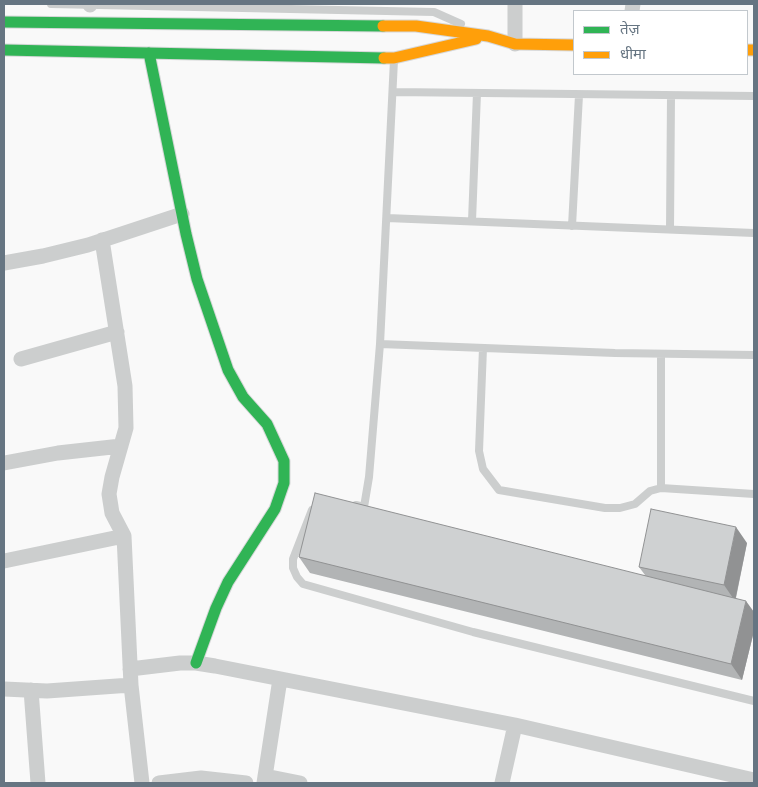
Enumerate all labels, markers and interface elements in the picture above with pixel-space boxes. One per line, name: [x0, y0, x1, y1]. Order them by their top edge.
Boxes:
legend: [573, 10, 748, 75]
text: तेज़: [620, 19, 640, 40]
text: धीमा: [620, 44, 646, 65]

